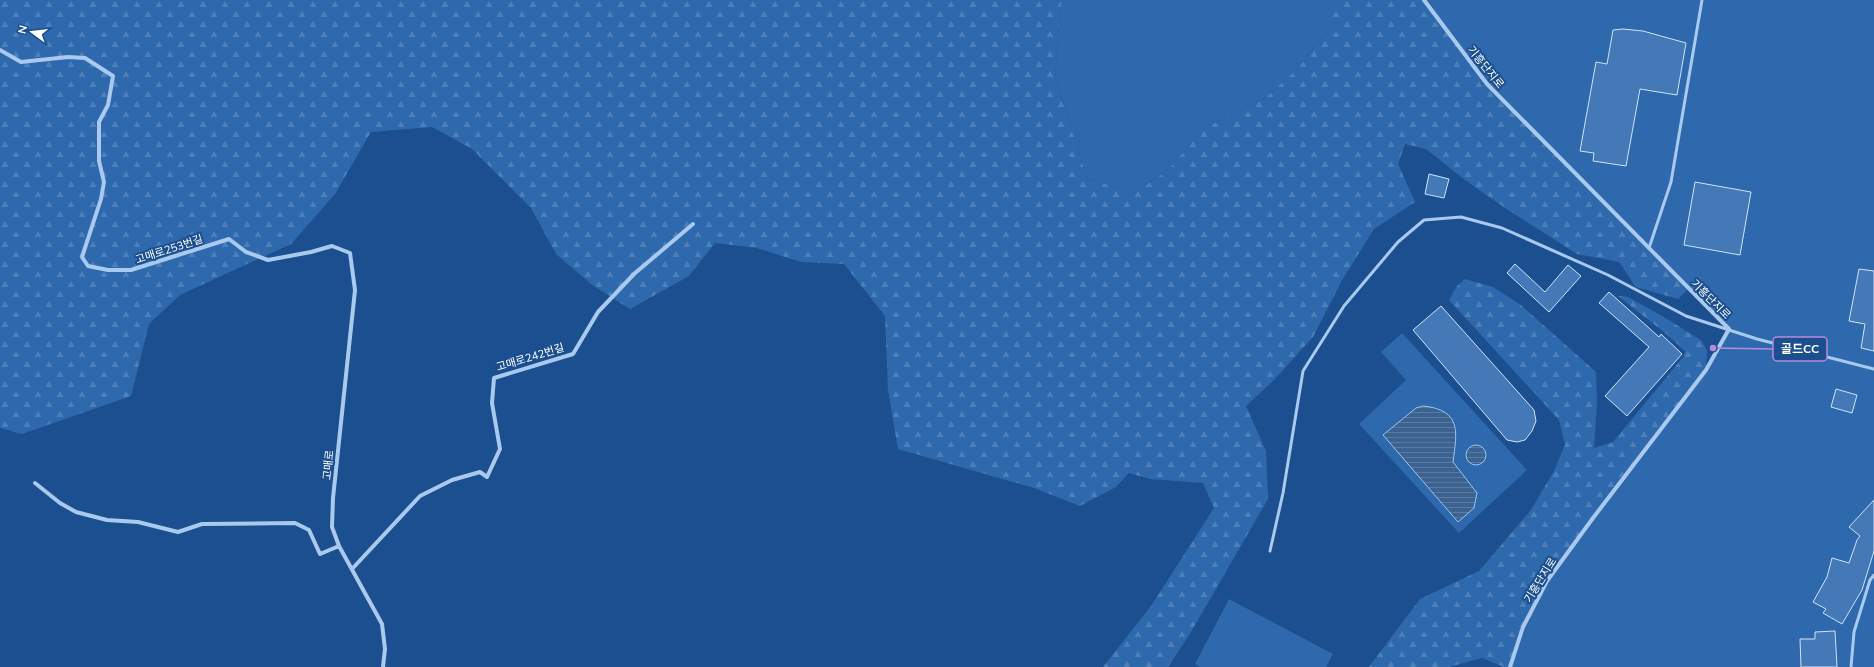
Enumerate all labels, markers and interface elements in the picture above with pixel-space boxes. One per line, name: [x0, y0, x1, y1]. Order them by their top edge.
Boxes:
north arrow: [12, 12, 52, 52]
text: N: [15, 24, 30, 35]
street label: 기흥단지로: [1465, 43, 1507, 91]
street label: 고매로253번길: [133, 231, 205, 267]
street label: 기흥단지로: [1688, 276, 1734, 322]
callout: 골드CC: [1773, 337, 1827, 361]
street label: 고매로242번길: [494, 340, 566, 374]
text: 골드CC: [1781, 341, 1819, 356]
street label: 고매로: [319, 449, 337, 481]
street label: 기흥단지로: [1521, 555, 1559, 605]

